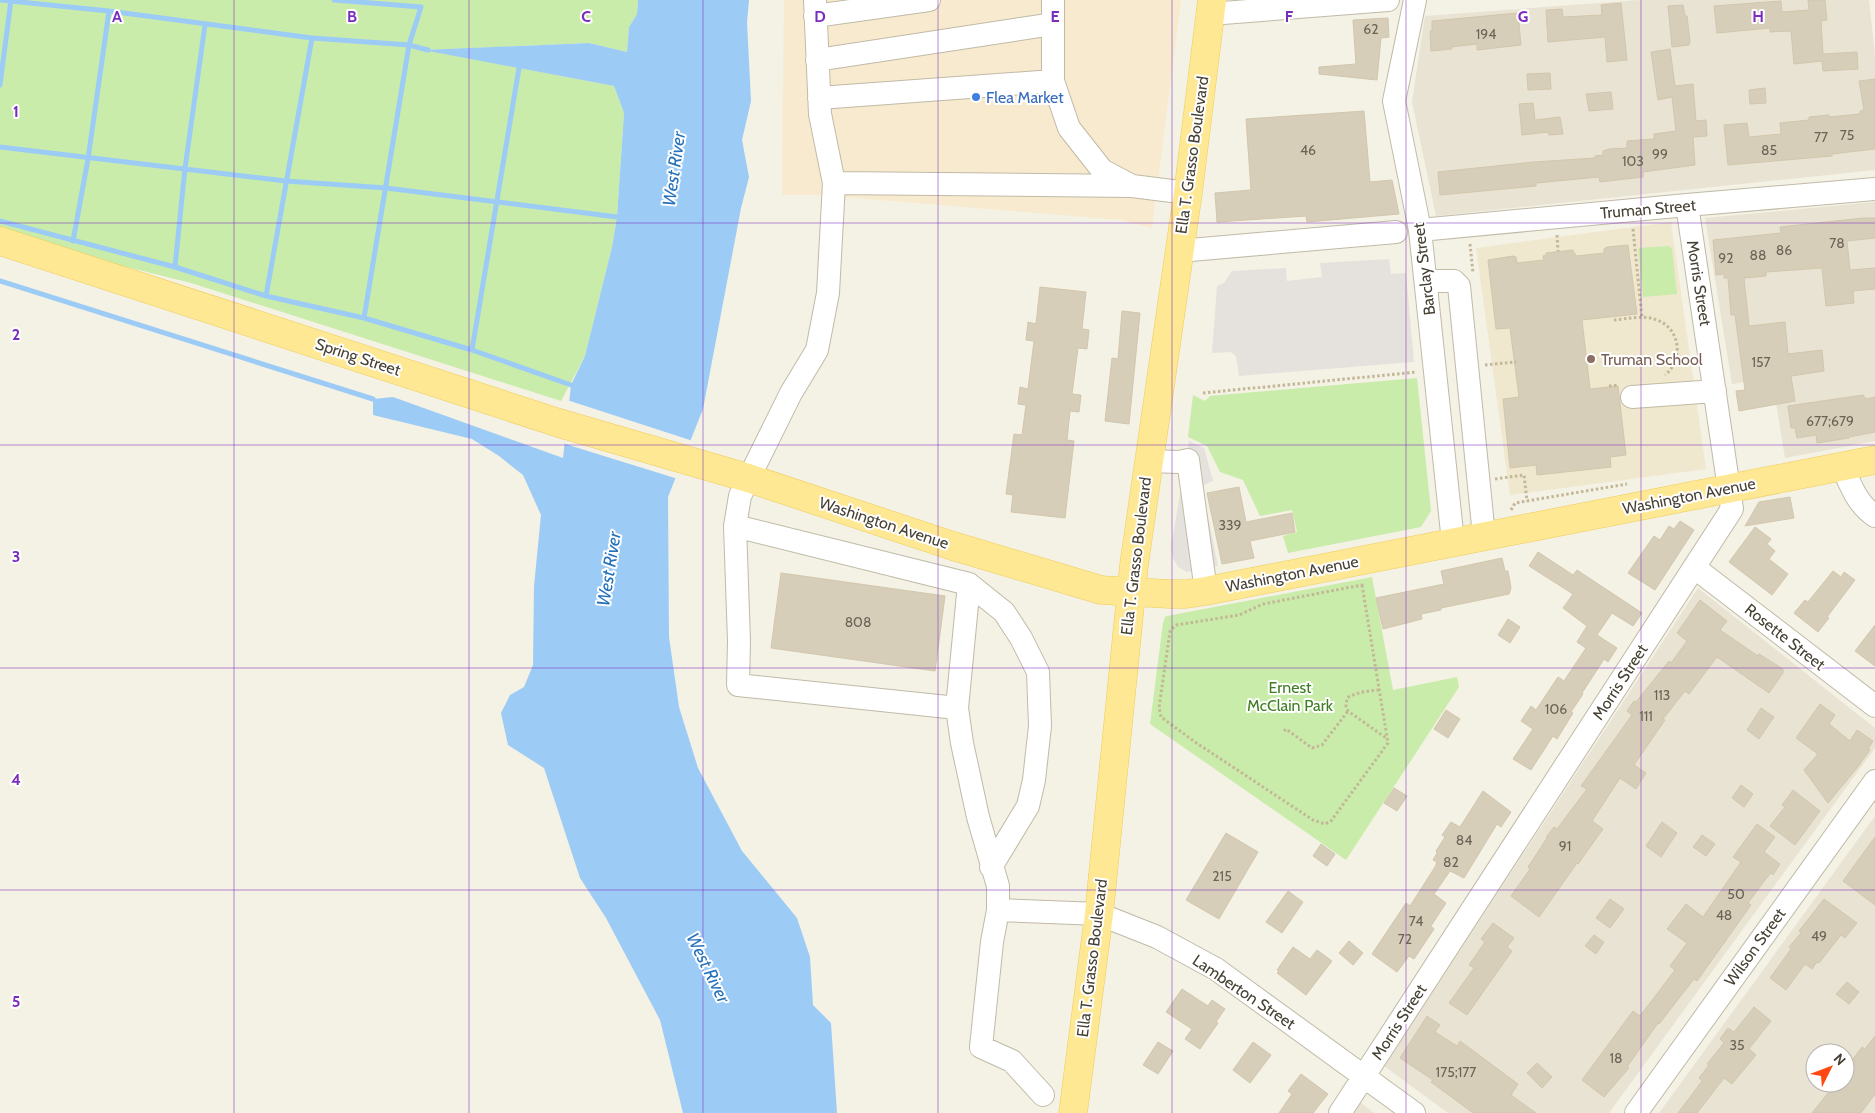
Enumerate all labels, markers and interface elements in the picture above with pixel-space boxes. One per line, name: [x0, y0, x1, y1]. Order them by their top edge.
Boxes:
text: A: [112, 7, 122, 26]
text: B: [347, 7, 357, 26]
text: C: [581, 7, 591, 26]
text: D: [814, 7, 826, 26]
text: E: [1050, 7, 1060, 26]
text: F: [1285, 7, 1294, 26]
text: G: [1518, 7, 1528, 26]
text: H: [1752, 7, 1764, 26]
house number: 62: [1363, 20, 1379, 38]
house number: 194: [1476, 25, 1496, 43]
street label: Ella T. Grasso Boulevard: [1172, 75, 1212, 235]
place label: Flea Market: [986, 88, 1064, 107]
marker: Flea Market: [970, 91, 982, 103]
text: 1: [13, 102, 19, 121]
house number: 75: [1840, 126, 1854, 144]
house number: 77: [1814, 128, 1828, 146]
water label: West River: [658, 129, 690, 208]
house number: 46: [1300, 141, 1316, 159]
house number: 85: [1761, 141, 1777, 159]
house number: 99: [1652, 145, 1668, 163]
house number: 103: [1622, 152, 1644, 170]
street label: Truman Street: [1599, 195, 1697, 223]
street label: Barclay Street: [1409, 221, 1439, 316]
house number: 78: [1829, 234, 1845, 252]
street label: Morris Street: [1683, 239, 1715, 328]
house number: 86: [1776, 241, 1792, 259]
house number: 88: [1750, 246, 1766, 264]
house number: 92: [1718, 249, 1734, 267]
text: 2: [12, 325, 20, 344]
street label: Spring Street: [313, 334, 403, 380]
place label: Truman School: [1601, 350, 1703, 369]
marker: Truman School: [1585, 353, 1597, 365]
house number: 157: [1751, 353, 1771, 371]
house number: 677;679: [1806, 412, 1854, 430]
street label: Washington Avenue: [1621, 474, 1757, 518]
street label: Ella T. Grasso Boulevard: [1117, 476, 1155, 636]
street label: Washington Avenue: [817, 493, 951, 553]
house number: 339: [1218, 516, 1242, 534]
water label: West River: [592, 529, 626, 608]
text: 3: [12, 547, 20, 566]
street label: Washington Avenue: [1224, 552, 1360, 596]
street label: Rosette Street: [1741, 600, 1829, 675]
house number: 808: [845, 613, 871, 631]
street label: Morris Street: [1588, 640, 1652, 723]
park label: Ernest McClain Park: [1247, 678, 1334, 715]
house number: 113: [1654, 686, 1670, 704]
house number: 106: [1545, 700, 1567, 718]
house number: 111: [1639, 707, 1653, 725]
text: 4: [11, 770, 21, 789]
house number: 84: [1456, 831, 1472, 849]
house number: 91: [1559, 837, 1571, 855]
house number: 82: [1443, 853, 1459, 871]
house number: 215: [1212, 867, 1232, 885]
street label: Ella T. Grasso Boulevard: [1073, 878, 1111, 1038]
house number: 50: [1727, 885, 1745, 903]
street label: Wilson Street: [1720, 904, 1790, 990]
house number: 48: [1716, 906, 1732, 924]
house number: 74: [1409, 912, 1423, 930]
house number: 49: [1811, 927, 1827, 945]
water label: West River: [682, 929, 735, 1008]
house number: 72: [1398, 930, 1412, 948]
street label: Lamberton Street: [1189, 951, 1299, 1034]
street label: Morris Street: [1367, 980, 1431, 1063]
text: 5: [12, 992, 20, 1011]
house number: 35: [1729, 1036, 1745, 1054]
north arrow: [1805, 1043, 1855, 1093]
house number: 18: [1609, 1049, 1623, 1067]
text: N: [1830, 1050, 1850, 1069]
house number: 175;177: [1436, 1063, 1476, 1081]

